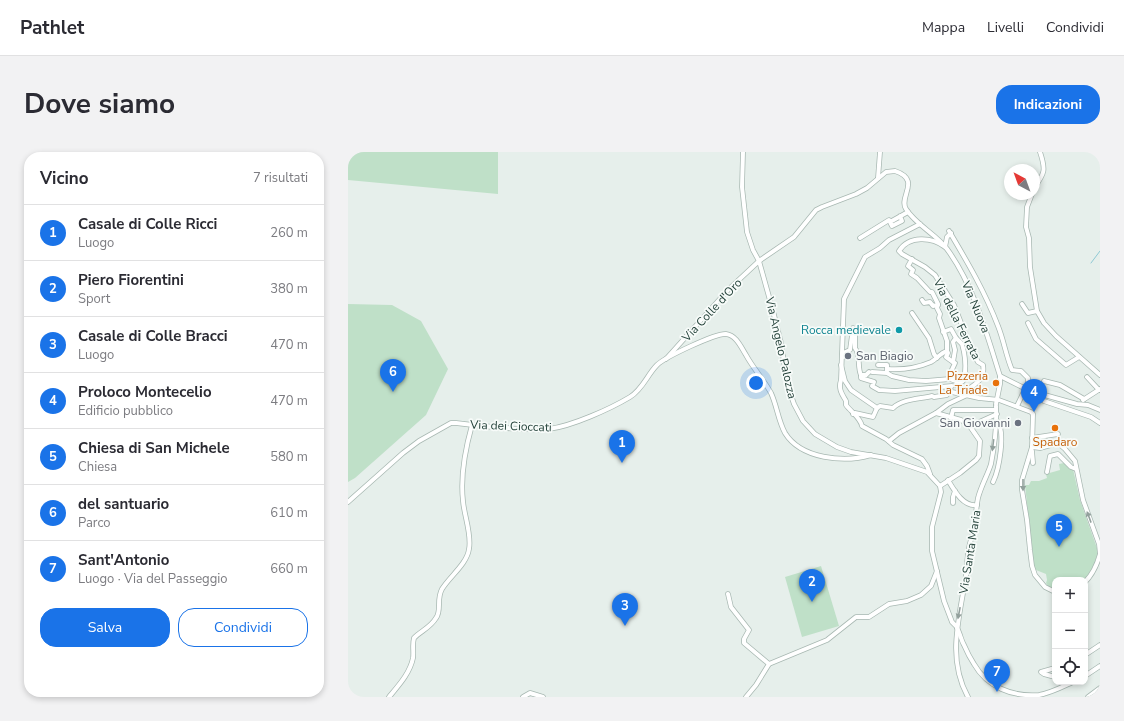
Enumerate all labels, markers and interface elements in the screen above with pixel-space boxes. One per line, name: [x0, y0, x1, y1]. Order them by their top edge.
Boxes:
text: Pathlet: [20, 15, 84, 41]
text: Mappa: [922, 18, 965, 37]
text: Livelli: [987, 18, 1024, 37]
text: Condividi: [1046, 18, 1104, 37]
text: Dove siamo: [24, 85, 175, 123]
button: Indicazioni: [996, 85, 1100, 124]
north arrow: [1004, 164, 1040, 200]
text: Vicino: [40, 167, 89, 190]
text: 7 risultati: [253, 169, 308, 187]
text: Casale di Colle Ricci: [78, 214, 217, 234]
text: 1: [49, 224, 57, 242]
text: 260 m: [270, 224, 308, 242]
text: Luogo: [78, 234, 114, 252]
text: Piero Fiorentini: [78, 270, 184, 290]
street label: Via Colle d'Oro: [678, 275, 746, 346]
street label: Via della Ferrata: [929, 275, 984, 362]
street label: Via Nuova: [957, 278, 994, 335]
text: 2: [49, 280, 57, 298]
text: 380 m: [270, 280, 308, 298]
text: Sport: [78, 290, 110, 308]
street label: Via Angelo Palozza: [761, 295, 800, 400]
place label: Rocca medievale: [801, 322, 891, 338]
marker: Rocca medievale: [894, 325, 904, 335]
text: Casale di Colle Bracci: [78, 326, 228, 346]
text: 3: [49, 336, 57, 354]
text: 470 m: [270, 336, 308, 354]
text: Luogo: [78, 346, 114, 364]
place label: San Biagio: [856, 348, 914, 364]
marker: San Biagio: [843, 351, 853, 361]
pin: 6: [380, 359, 406, 392]
place label: Pizzeria La Triade: [939, 368, 988, 398]
your location: [746, 373, 766, 393]
marker: Pizzeria La Triade: [991, 378, 1001, 388]
pin: 4: [1021, 379, 1047, 412]
text: Proloco Montecelio: [78, 382, 212, 402]
text: 4: [49, 392, 57, 410]
text: 470 m: [270, 392, 308, 410]
text: Edificio pubblico: [78, 402, 173, 420]
place label: San Giovanni: [939, 415, 1010, 431]
street label: Via dei Cioccati: [469, 417, 552, 435]
marker: San Giovanni: [1013, 418, 1023, 428]
marker: Spadaro: [1050, 423, 1060, 433]
pin: 1: [609, 430, 635, 463]
place label: Spadaro: [1033, 434, 1078, 450]
text: Chiesa di San Michele: [78, 438, 230, 458]
one-way arrow: [990, 439, 996, 451]
text: 5: [49, 448, 57, 466]
text: 580 m: [270, 448, 308, 466]
text: Chiesa: [78, 458, 117, 476]
one-way arrow: [1020, 479, 1026, 492]
text: del santuario: [78, 494, 169, 514]
text: 6: [49, 504, 57, 522]
text: 610 m: [270, 504, 308, 522]
street label: Via Santa Maria: [955, 509, 985, 596]
one-way arrow: [1085, 510, 1091, 522]
text: Parco: [78, 514, 111, 532]
pin: 5: [1046, 514, 1072, 547]
text: Sant'Antonio: [78, 550, 169, 570]
text: 7: [49, 560, 57, 578]
text: 660 m: [270, 560, 308, 578]
pin: 2: [799, 569, 825, 602]
text: Luogo · Via del Passeggio: [78, 570, 228, 588]
map controls: [1052, 577, 1088, 685]
button: +: [1052, 577, 1088, 613]
pin: 3: [612, 593, 638, 626]
one-way arrow: [956, 607, 962, 619]
button: Salva: [40, 608, 170, 647]
button: Condividi: [178, 608, 308, 647]
button: −: [1052, 613, 1088, 649]
button: locate: [1052, 649, 1088, 685]
pin: 7: [984, 659, 1010, 692]

